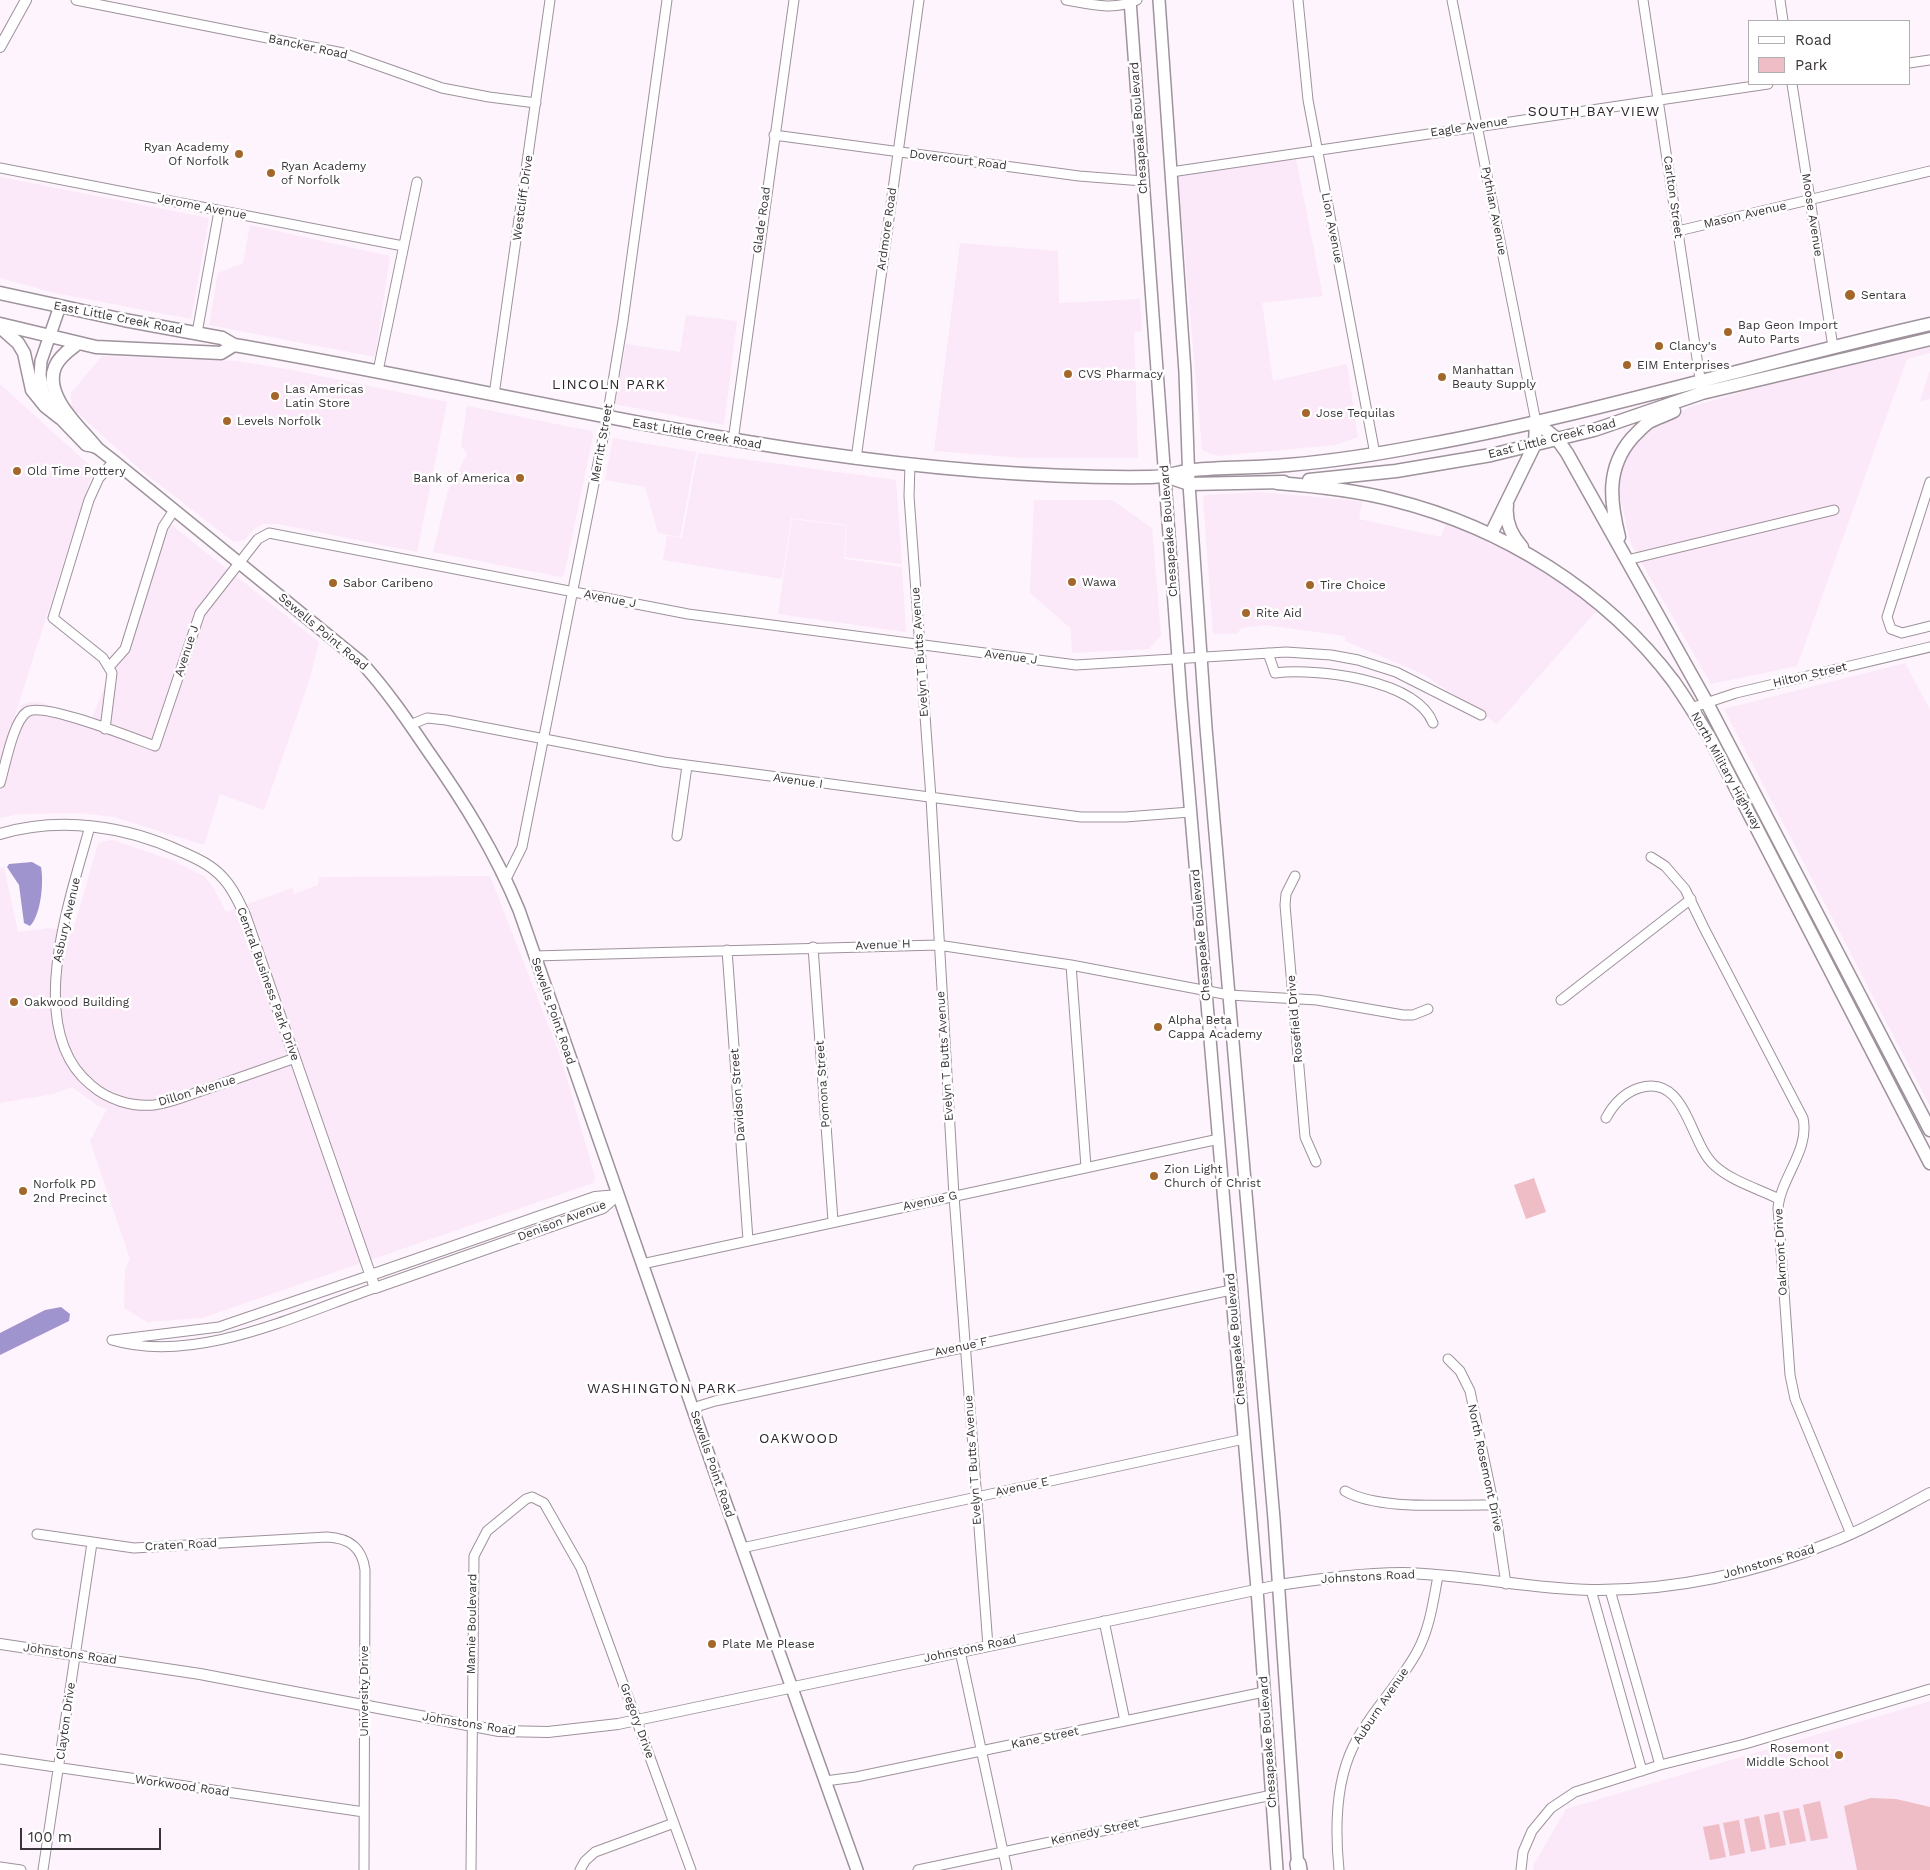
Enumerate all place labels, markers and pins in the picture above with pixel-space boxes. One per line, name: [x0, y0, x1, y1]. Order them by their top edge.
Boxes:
place label: Ryan Academy Of Norfolk: [144, 140, 229, 168]
marker: Ryan Academy Of Norfolk: [233, 148, 245, 160]
place label: Ryan Academy of Norfolk: [281, 159, 366, 187]
marker: Ryan Academy of Norfolk: [265, 167, 277, 179]
marker: Sentara: [1843, 288, 1857, 302]
place label: Sentara: [1861, 288, 1906, 302]
place label: Bap Geon Import Auto Parts: [1738, 318, 1838, 346]
marker: Bap Geon Import Auto Parts: [1722, 326, 1734, 338]
place label: Clancy's: [1669, 339, 1717, 353]
marker: Clancy's: [1653, 340, 1665, 352]
place label: EIM Enterprises: [1637, 358, 1730, 372]
marker: EIM Enterprises: [1621, 359, 1633, 371]
place label: Manhattan Beauty Supply: [1452, 363, 1536, 391]
place label: CVS Pharmacy: [1078, 367, 1163, 381]
marker: CVS Pharmacy: [1062, 368, 1074, 380]
marker: Manhattan Beauty Supply: [1436, 371, 1448, 383]
place label: Las Americas Latin Store: [285, 382, 364, 410]
marker: Las Americas Latin Store: [269, 390, 281, 402]
place label: Jose Tequilas: [1316, 406, 1395, 420]
marker: Jose Tequilas: [1300, 407, 1312, 419]
place label: Levels Norfolk: [237, 414, 321, 428]
marker: Levels Norfolk: [221, 415, 233, 427]
place label: Old Time Pottery: [27, 464, 126, 478]
marker: Old Time Pottery: [11, 465, 23, 477]
place label: Bank of America: [413, 471, 510, 485]
marker: Bank of America: [514, 472, 526, 484]
place label: Wawa: [1082, 575, 1116, 589]
place label: Sabor Caribeno: [343, 576, 433, 590]
marker: Wawa: [1066, 576, 1078, 588]
marker: Sabor Caribeno: [327, 577, 339, 589]
place label: Tire Choice: [1320, 578, 1386, 592]
marker: Tire Choice: [1304, 579, 1316, 591]
place label: Rite Aid: [1256, 606, 1302, 620]
marker: Rite Aid: [1240, 607, 1252, 619]
place label: Oakwood Building: [24, 995, 129, 1009]
marker: Oakwood Building: [8, 996, 20, 1008]
place label: Alpha Beta Cappa Academy: [1168, 1013, 1262, 1041]
marker: Alpha Beta Cappa Academy: [1152, 1021, 1164, 1033]
place label: Zion Light Church of Christ: [1164, 1162, 1261, 1190]
marker: Zion Light Church of Christ: [1148, 1170, 1160, 1182]
place label: Norfolk PD 2nd Precinct: [33, 1177, 107, 1205]
marker: Norfolk PD 2nd Precinct: [17, 1185, 29, 1197]
place label: Plate Me Please: [722, 1637, 815, 1651]
marker: Plate Me Please: [706, 1638, 718, 1650]
place label: Rosemont Middle School: [1746, 1741, 1829, 1769]
marker: Rosemont Middle School: [1833, 1749, 1845, 1761]

